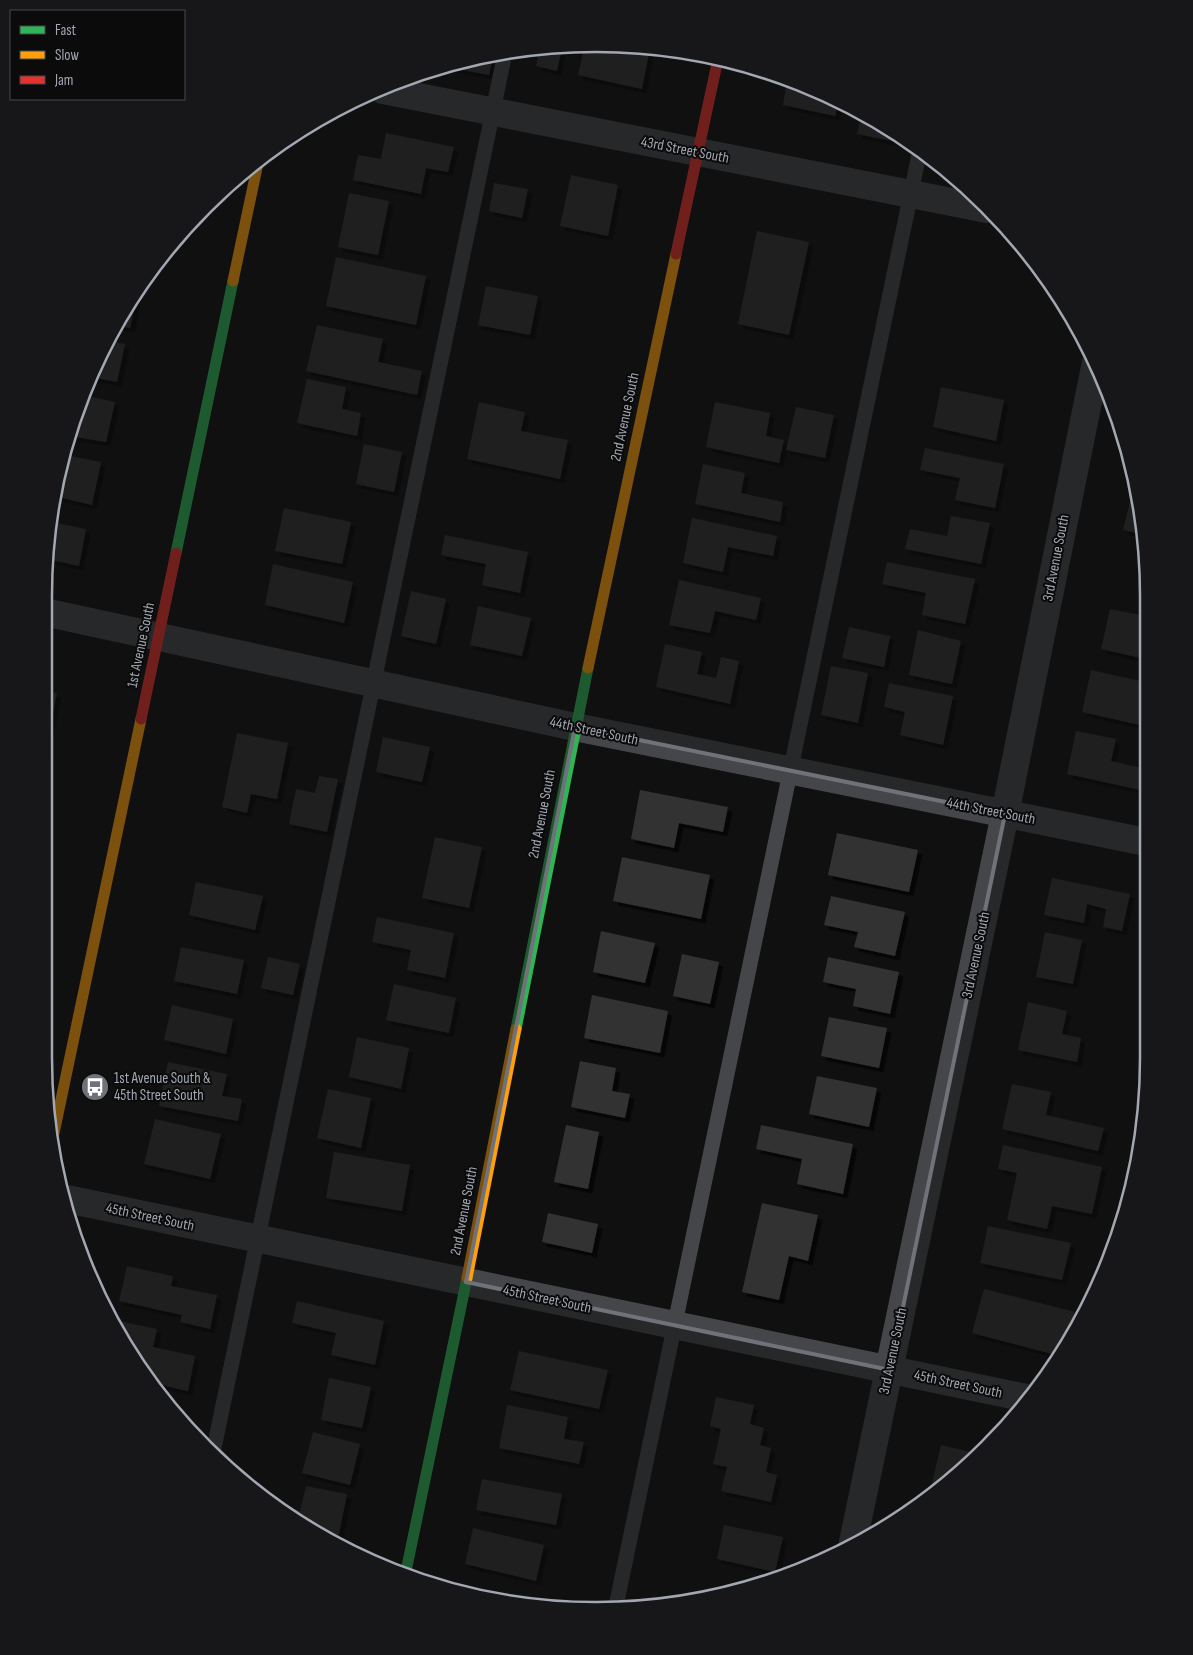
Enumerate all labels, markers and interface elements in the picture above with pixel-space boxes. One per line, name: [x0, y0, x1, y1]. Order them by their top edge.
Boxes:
legend: [10, 10, 185, 100]
text: Fast: [55, 21, 77, 40]
text: Slow: [55, 46, 79, 65]
text: Jam: [54, 71, 73, 90]
street label: 43rd Street South: [639, 132, 731, 168]
street label: 2nd Avenue South: [606, 371, 644, 463]
street label: 3rd Avenue South: [1038, 513, 1074, 603]
street label: 1st Avenue South: [123, 601, 159, 689]
street label: 44th Street South: [548, 712, 640, 750]
street label: 2nd Avenue South: [524, 768, 560, 860]
street label: 44th Street South: [945, 793, 1037, 829]
street label: 3rd Avenue South: [958, 910, 994, 1000]
place label: 1st Avenue South & 45th Street South: [114, 1069, 211, 1105]
bus stop icon: 1st Avenue South & 45th Street South: [80, 1072, 110, 1102]
street label: 2nd Avenue South: [446, 1165, 482, 1257]
street label: 45th Street South: [104, 1198, 196, 1236]
street label: 45th Street South: [501, 1280, 593, 1318]
street label: 3rd Avenue South: [875, 1306, 911, 1396]
street label: 45th Street South: [912, 1365, 1004, 1403]

